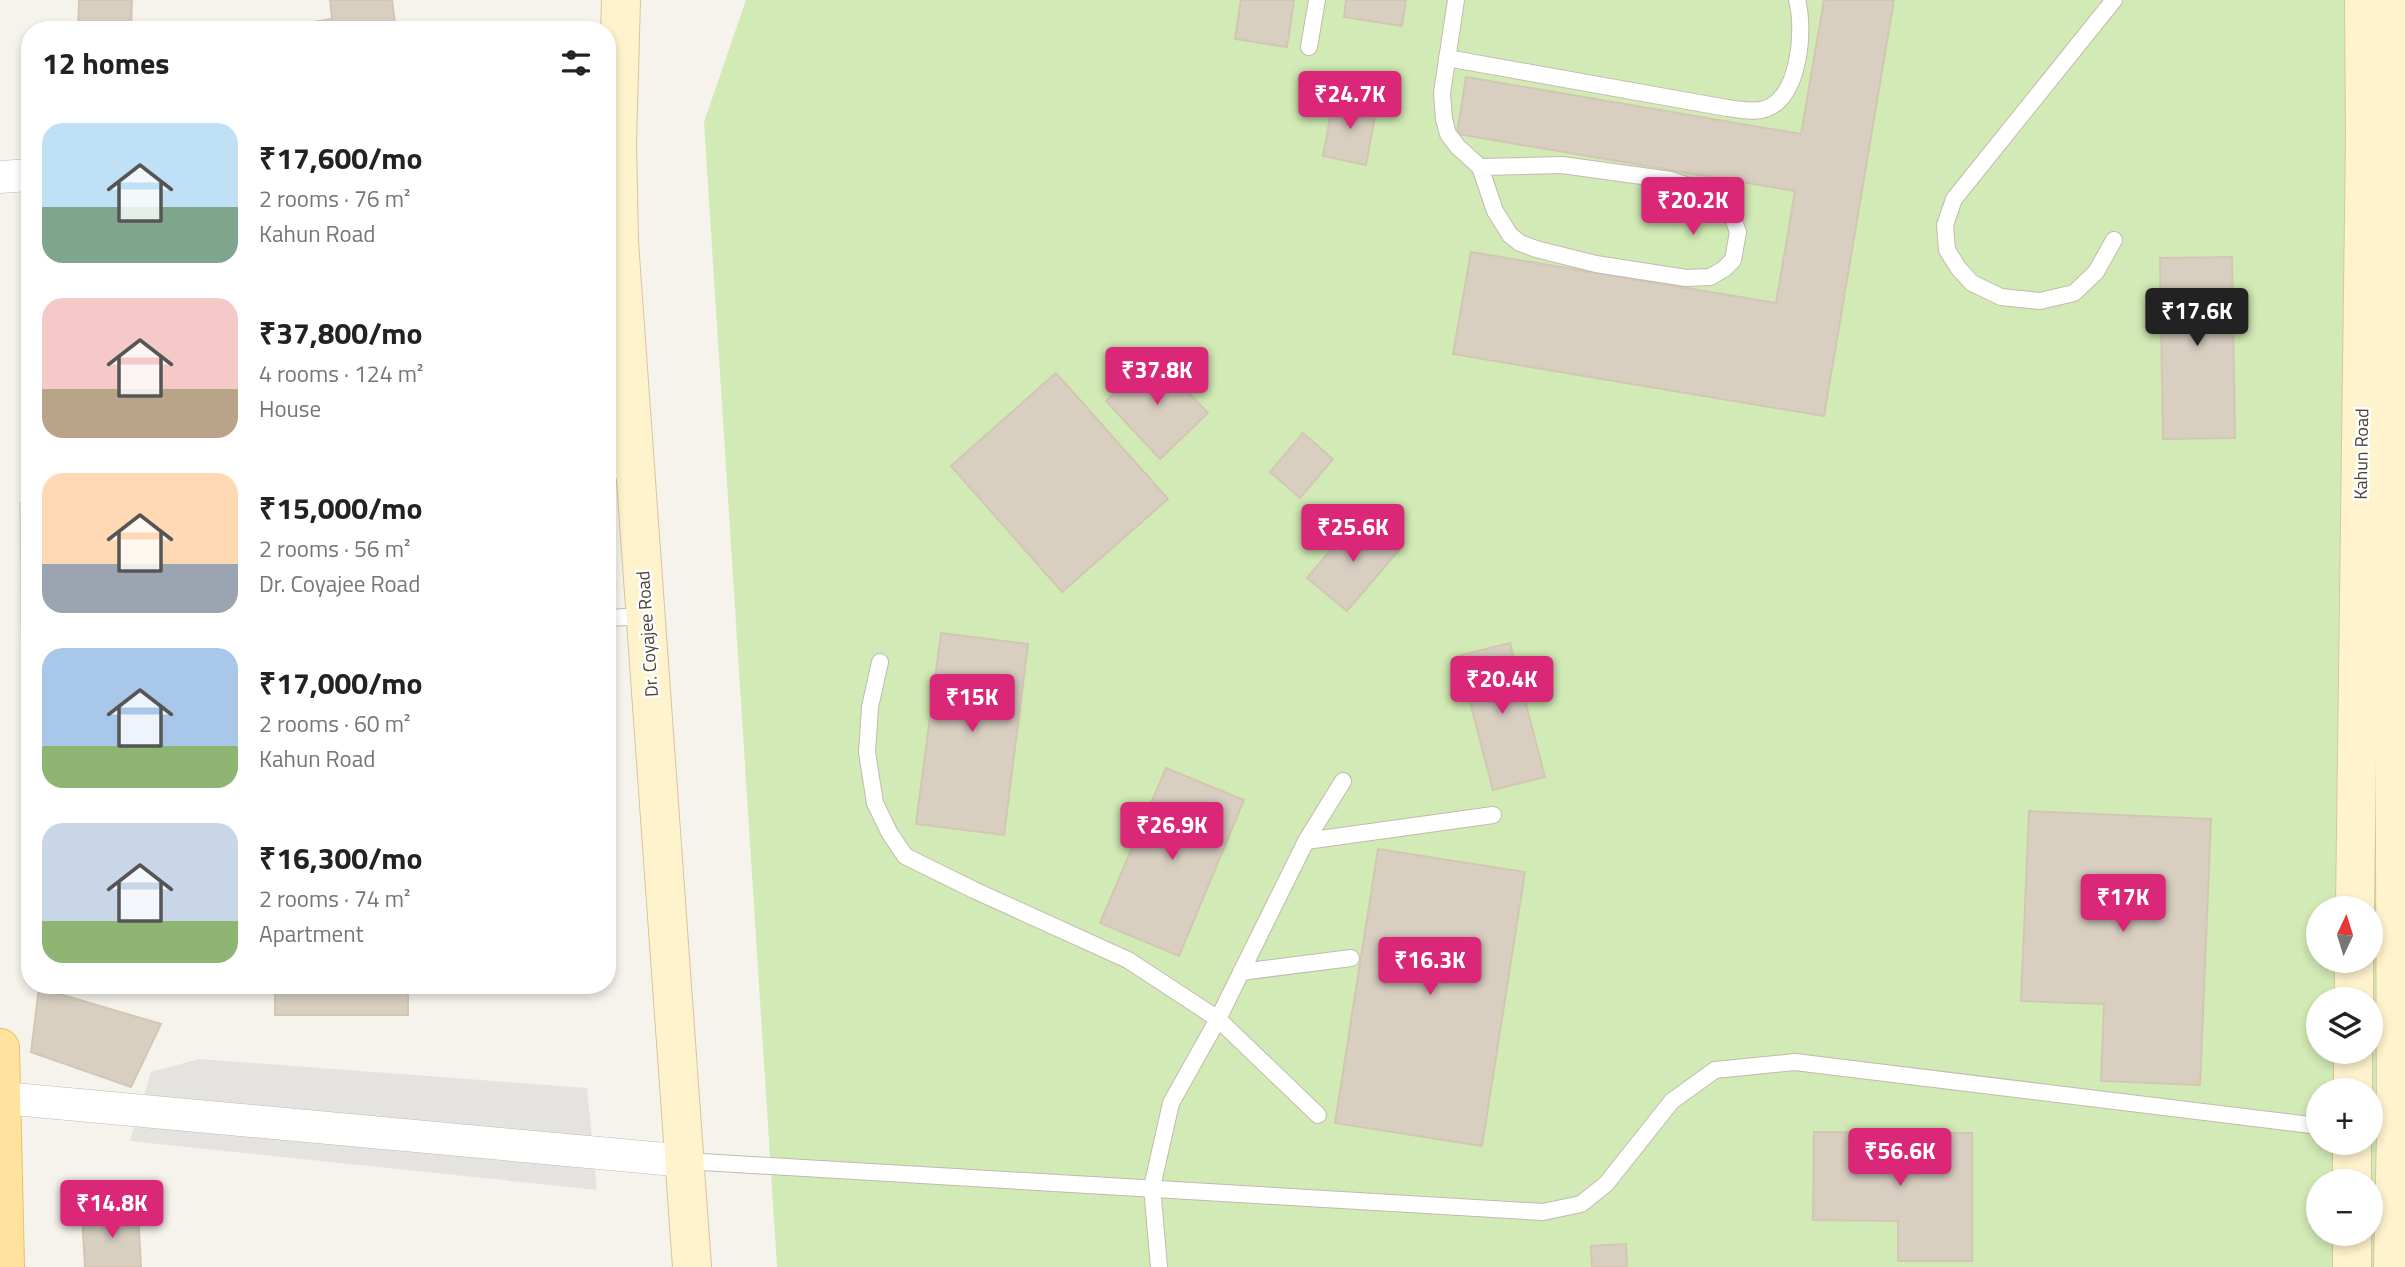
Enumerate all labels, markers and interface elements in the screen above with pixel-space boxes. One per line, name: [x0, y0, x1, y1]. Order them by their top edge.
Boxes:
text: 12 homes: [42, 40, 169, 86]
icon: filters: [557, 44, 595, 82]
pin: ₹24.7K: [1293, 72, 1407, 131]
text: ₹24.7K: [1314, 76, 1386, 111]
text: ₹17,600/mo: [259, 135, 423, 181]
icon: home: [98, 151, 182, 235]
pin: ₹20.2K: [1636, 177, 1750, 237]
text: 2 rooms · 76 m²: [259, 181, 410, 216]
text: ₹20.2K: [1657, 182, 1729, 217]
text: Kahun Road: [259, 216, 375, 251]
pin: ₹17.6K: [2140, 288, 2254, 348]
text: ₹17.6K: [2161, 293, 2233, 328]
text: ₹37,800/mo: [259, 310, 423, 356]
icon: home: [98, 326, 182, 410]
pin: ₹37.8K: [1100, 348, 1214, 407]
text: ₹37.8K: [1121, 352, 1193, 387]
text: 4 rooms · 124 m²: [259, 356, 423, 391]
text: House: [259, 391, 321, 426]
street label: Kahun Road: [2347, 408, 2375, 500]
text: ₹15,000/mo: [259, 485, 423, 531]
icon: home: [98, 501, 182, 585]
pin: ₹25.6K: [1296, 504, 1410, 564]
text: ₹25.6K: [1317, 509, 1389, 544]
text: 2 rooms · 56 m²: [259, 531, 410, 566]
text: Dr. Coyajee Road: [259, 566, 420, 601]
street label: Dr. Coyajee Road: [629, 570, 665, 698]
pin: ₹20.4K: [1445, 656, 1559, 716]
text: ₹17,000/mo: [259, 660, 423, 706]
text: ₹20.4K: [1466, 661, 1538, 696]
pin: ₹15K: [931, 674, 1013, 734]
icon: home: [98, 676, 182, 760]
text: ₹15K: [946, 679, 998, 714]
text: 2 rooms · 60 m²: [259, 706, 410, 741]
text: Kahun Road: [259, 741, 375, 776]
pin: ₹26.9K: [1115, 802, 1229, 862]
text: ₹26.9K: [1136, 807, 1208, 842]
text: ₹16,300/mo: [259, 835, 423, 881]
icon: home: [98, 851, 182, 935]
pin: ₹17K: [2082, 874, 2164, 934]
text: ₹17K: [2097, 879, 2149, 914]
text: 2 rooms · 74 m²: [259, 881, 410, 916]
north arrow: [2306, 896, 2384, 973]
map controls: [2306, 896, 2383, 1246]
text: Apartment: [259, 916, 364, 951]
pin: ₹16.3K: [1373, 937, 1487, 997]
text: ₹16.3K: [1394, 942, 1466, 977]
button: layers: [2306, 987, 2383, 1064]
button: +: [2306, 1078, 2383, 1155]
pin: ₹56.6K: [1843, 1128, 1957, 1188]
text: ₹56.6K: [1864, 1133, 1936, 1168]
button: −: [2306, 1169, 2383, 1246]
pin: ₹14.8K: [55, 1180, 169, 1240]
text: ₹14.8K: [76, 1185, 148, 1220]

